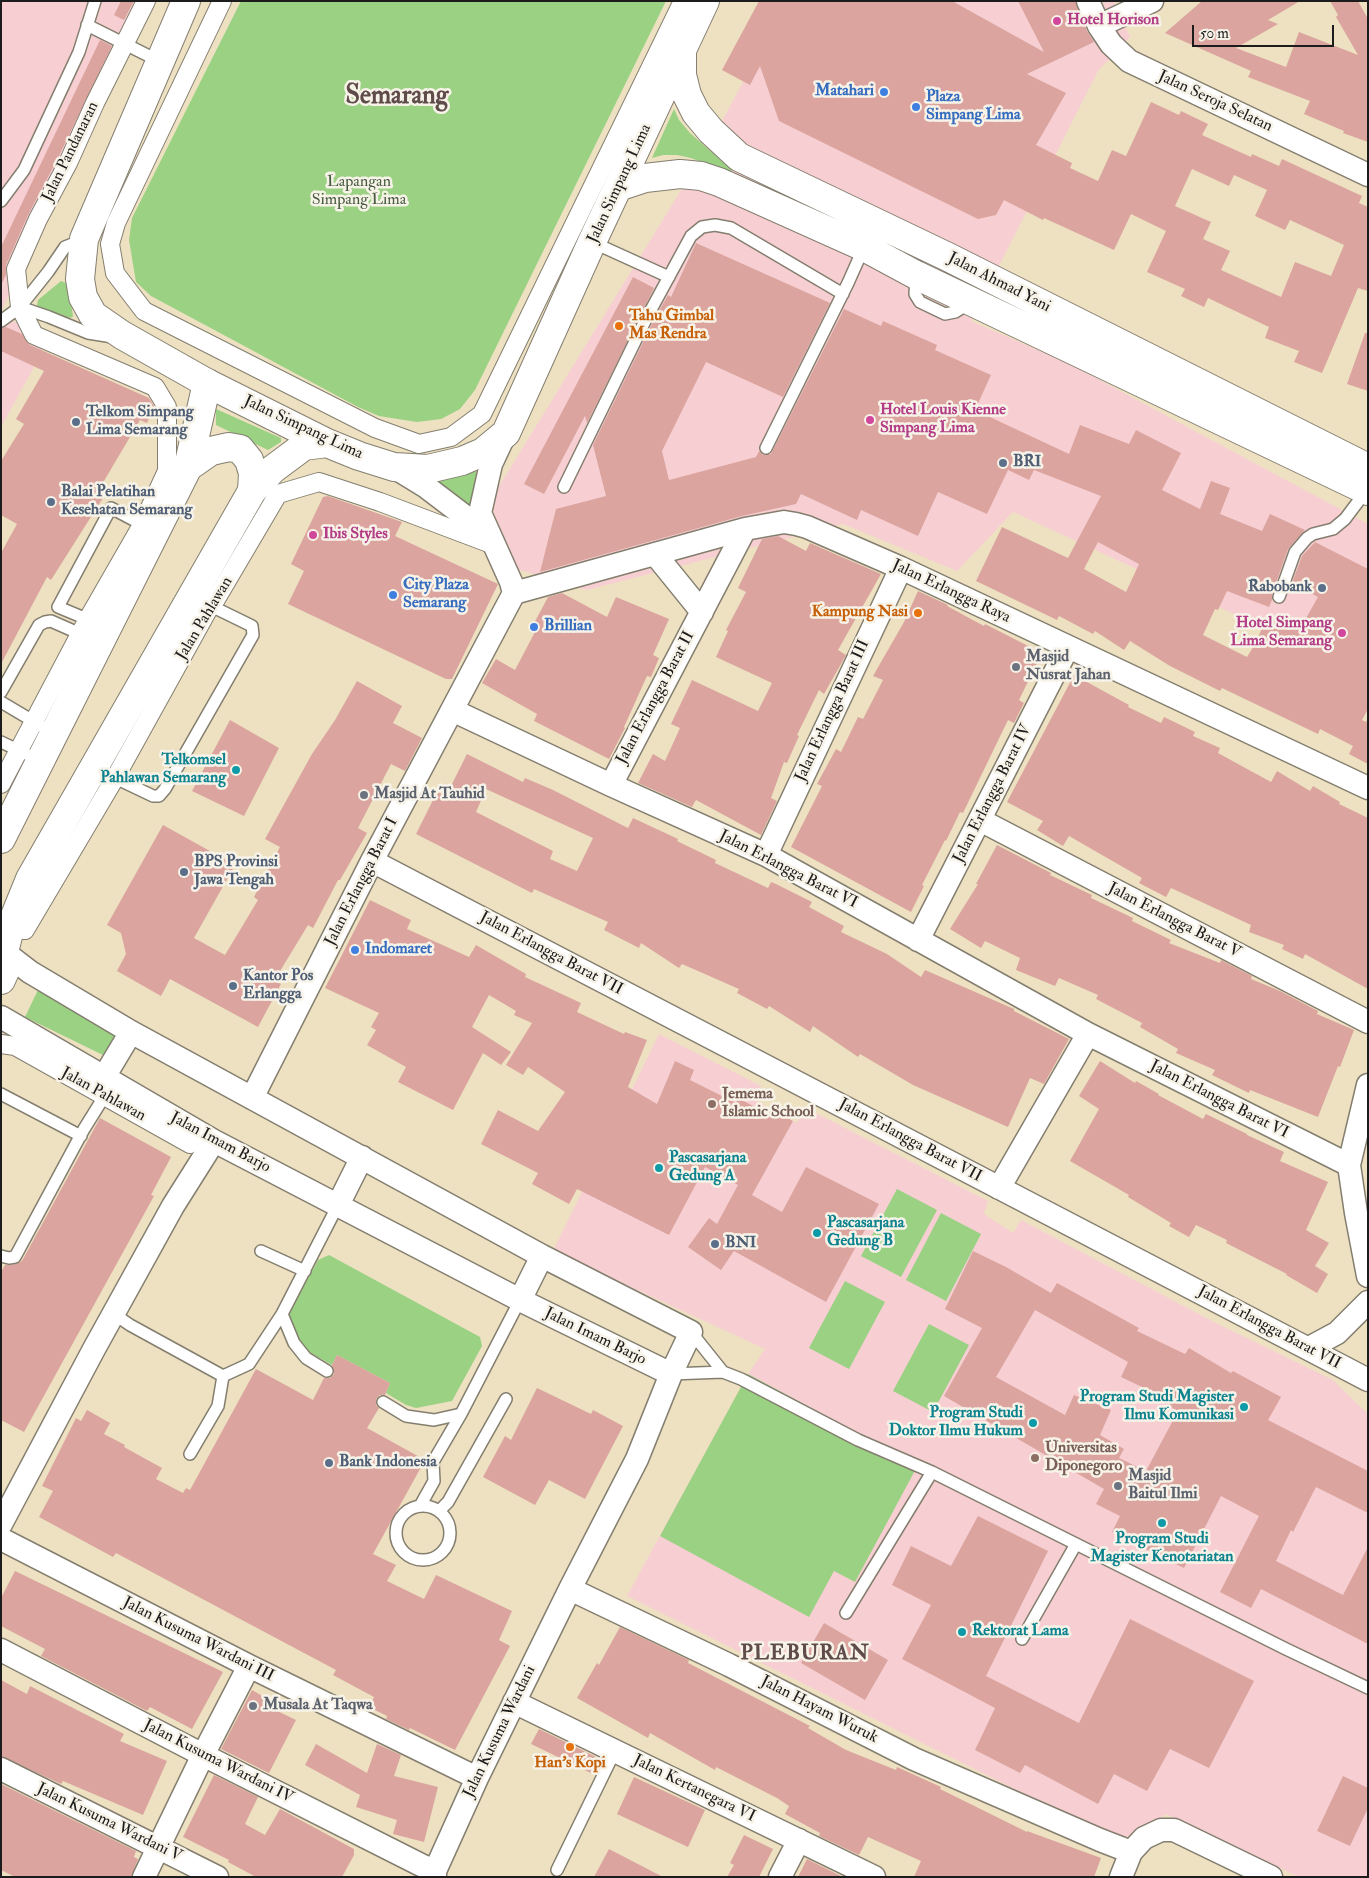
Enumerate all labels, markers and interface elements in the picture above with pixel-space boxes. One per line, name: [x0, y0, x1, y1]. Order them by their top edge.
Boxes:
place label: Hotel Horison: [1067, 11, 1159, 31]
marker: Hotel Horison: [1051, 15, 1063, 27]
scale bar: [1194, 15, 1336, 47]
text: 50 m: [1200, 24, 1229, 43]
street label: Jalan Seroja Selatan: [1155, 67, 1275, 137]
district label: Semarang: [346, 81, 448, 113]
place label: Matahari: [815, 82, 874, 102]
marker: Matahari: [878, 86, 890, 98]
place label: Plaza Simpang Lima: [926, 88, 1020, 126]
street label: Jalan Pandanaran: [39, 99, 103, 205]
marker: Plaza Simpang Lima: [910, 101, 922, 113]
street label: Jalan Simpang Lima: [584, 121, 656, 247]
park label: Lapangan Simpang Lima: [312, 173, 406, 211]
street label: Jalan Ahmad Yani: [945, 249, 1053, 317]
place label: Tahu Gimbal Mas Rendra: [629, 307, 714, 345]
marker: Tahu Gimbal Mas Rendra: [613, 320, 625, 332]
street label: Jalan Simpang Lima: [240, 392, 366, 464]
place label: Hotel Louis Kienne Simpang Lima: [880, 401, 1006, 439]
place label: Telkom Simpang Lima Semarang: [86, 403, 194, 441]
marker: Hotel Louis Kienne Simpang Lima: [864, 414, 876, 426]
marker: Telkom Simpang Lima Semarang: [70, 416, 82, 428]
place label: BRI: [1013, 453, 1041, 473]
marker: BRI: [997, 457, 1009, 469]
place label: Balai Pelatihan Kesehatan Semarang: [61, 483, 192, 521]
marker: Balai Pelatihan Kesehatan Semarang: [45, 496, 57, 508]
place label: Ibis Styles: [323, 525, 388, 545]
marker: Ibis Styles: [307, 529, 319, 541]
street label: Jalan Erlangga Raya: [889, 556, 1013, 628]
street label: Jalan Pahlawan: [173, 574, 237, 664]
place label: City Plaza Semarang: [403, 576, 469, 614]
place label: Rabobank: [1248, 578, 1312, 598]
marker: Rabobank: [1316, 582, 1328, 594]
marker: City Plaza Semarang: [387, 589, 399, 601]
place label: Kampung Nasi: [812, 603, 908, 623]
marker: Kampung Nasi: [912, 607, 924, 619]
place label: Hotel Simpang Lima Semarang: [1231, 614, 1332, 652]
place label: Brillian: [544, 617, 592, 637]
marker: Brillian: [528, 621, 540, 633]
marker: Hotel Simpang Lima Semarang: [1336, 627, 1348, 639]
street label: Jalan Erlangga Barat II: [613, 628, 699, 768]
street label: Jalan Erlangga Barat III: [792, 637, 874, 785]
place label: Masjid Nusrat Jahan: [1026, 648, 1111, 686]
marker: Masjid Nusrat Jahan: [1010, 661, 1022, 673]
street label: Jalan Erlangga Barat IV: [950, 722, 1036, 866]
place label: Telkomsel Pahlawan Semarang: [100, 751, 226, 789]
marker: Telkomsel Pahlawan Semarang: [230, 764, 242, 776]
place label: Masjid At Tauhid: [374, 785, 485, 805]
marker: Masjid At Tauhid: [358, 789, 370, 801]
street label: Jalan Erlangga Barat I: [321, 815, 403, 949]
street label: Jalan Erlangga Barat VI: [716, 827, 860, 913]
place label: BPS Provinsi Jawa Tengah: [194, 853, 278, 891]
marker: BPS Provinsi Jawa Tengah: [178, 866, 190, 878]
street label: Jalan Erlangga Barat V: [1104, 879, 1244, 963]
street label: Jalan Erlangga Barat VII: [476, 908, 626, 1000]
place label: Indomaret: [365, 940, 432, 960]
marker: Indomaret: [349, 944, 361, 956]
place label: Kantor Pos Erlangga: [243, 967, 313, 1005]
marker: Kantor Pos Erlangga: [227, 980, 239, 992]
street label: Jalan Erlangga Barat VI: [1147, 1057, 1291, 1143]
street label: Jalan Pahlawan: [57, 1064, 149, 1126]
place label: Jemema Islamic School: [722, 1085, 814, 1123]
street label: Jalan Erlangga Barat VII: [835, 1095, 985, 1187]
marker: Jemema Islamic School: [706, 1098, 718, 1110]
street label: Jalan Imam Barjo: [167, 1109, 273, 1177]
place label: Pascasarjana Gedung A: [669, 1149, 746, 1187]
marker: Pascasarjana Gedung A: [653, 1162, 665, 1174]
place label: Pascasarjana Gedung B: [827, 1214, 904, 1252]
marker: Pascasarjana Gedung B: [811, 1227, 823, 1239]
place label: BNI: [725, 1234, 756, 1254]
marker: BNI: [709, 1238, 721, 1250]
street label: Jalan Erlangga Barat VII: [1194, 1282, 1344, 1374]
street label: Jalan Imam Barjo: [541, 1304, 649, 1370]
place label: Program Studi Magister Ilmu Komunikasi: [1080, 1388, 1234, 1426]
marker: Program Studi Magister Ilmu Komunikasi: [1238, 1401, 1250, 1413]
place label: Program Studi Doktor Ilmu Hukum: [889, 1404, 1023, 1442]
marker: Program Studi Doktor Ilmu Hukum: [1027, 1417, 1039, 1429]
place label: Universitas Diponegoro: [1045, 1439, 1122, 1477]
marker: Universitas Diponegoro: [1029, 1452, 1041, 1464]
place label: Bank Indonesia: [339, 1453, 437, 1473]
marker: Bank Indonesia: [323, 1457, 335, 1469]
place label: Masjid Baitul Ilmi: [1128, 1467, 1197, 1505]
marker: Masjid Baitul Ilmi: [1112, 1480, 1124, 1492]
marker: Program Studi Magister Kenotariatan: [1156, 1517, 1168, 1529]
place label: Program Studi Magister Kenotariatan: [1091, 1530, 1233, 1568]
street label: Jalan Kusuma Wardani III: [119, 1593, 277, 1687]
place label: Rektorat Lama: [972, 1622, 1069, 1642]
marker: Rektorat Lama: [956, 1626, 968, 1638]
district label: PLEBURAN: [740, 1641, 870, 1667]
street label: Jalan Kusuma Wardani: [460, 1663, 540, 1801]
street label: Jalan Hayam Wuruk: [757, 1672, 881, 1748]
place label: Musala At Taqwa: [263, 1696, 373, 1716]
marker: Musala At Taqwa: [247, 1700, 259, 1712]
street label: Jalan Kusuma Wardani IV: [140, 1716, 296, 1808]
marker: Han's Kopi: [564, 1741, 576, 1753]
street label: Jalan Kertanegara VI: [630, 1751, 758, 1827]
place label: Han's Kopi: [534, 1754, 606, 1774]
street label: Jalan Kusuma Wardani V: [33, 1779, 185, 1867]

